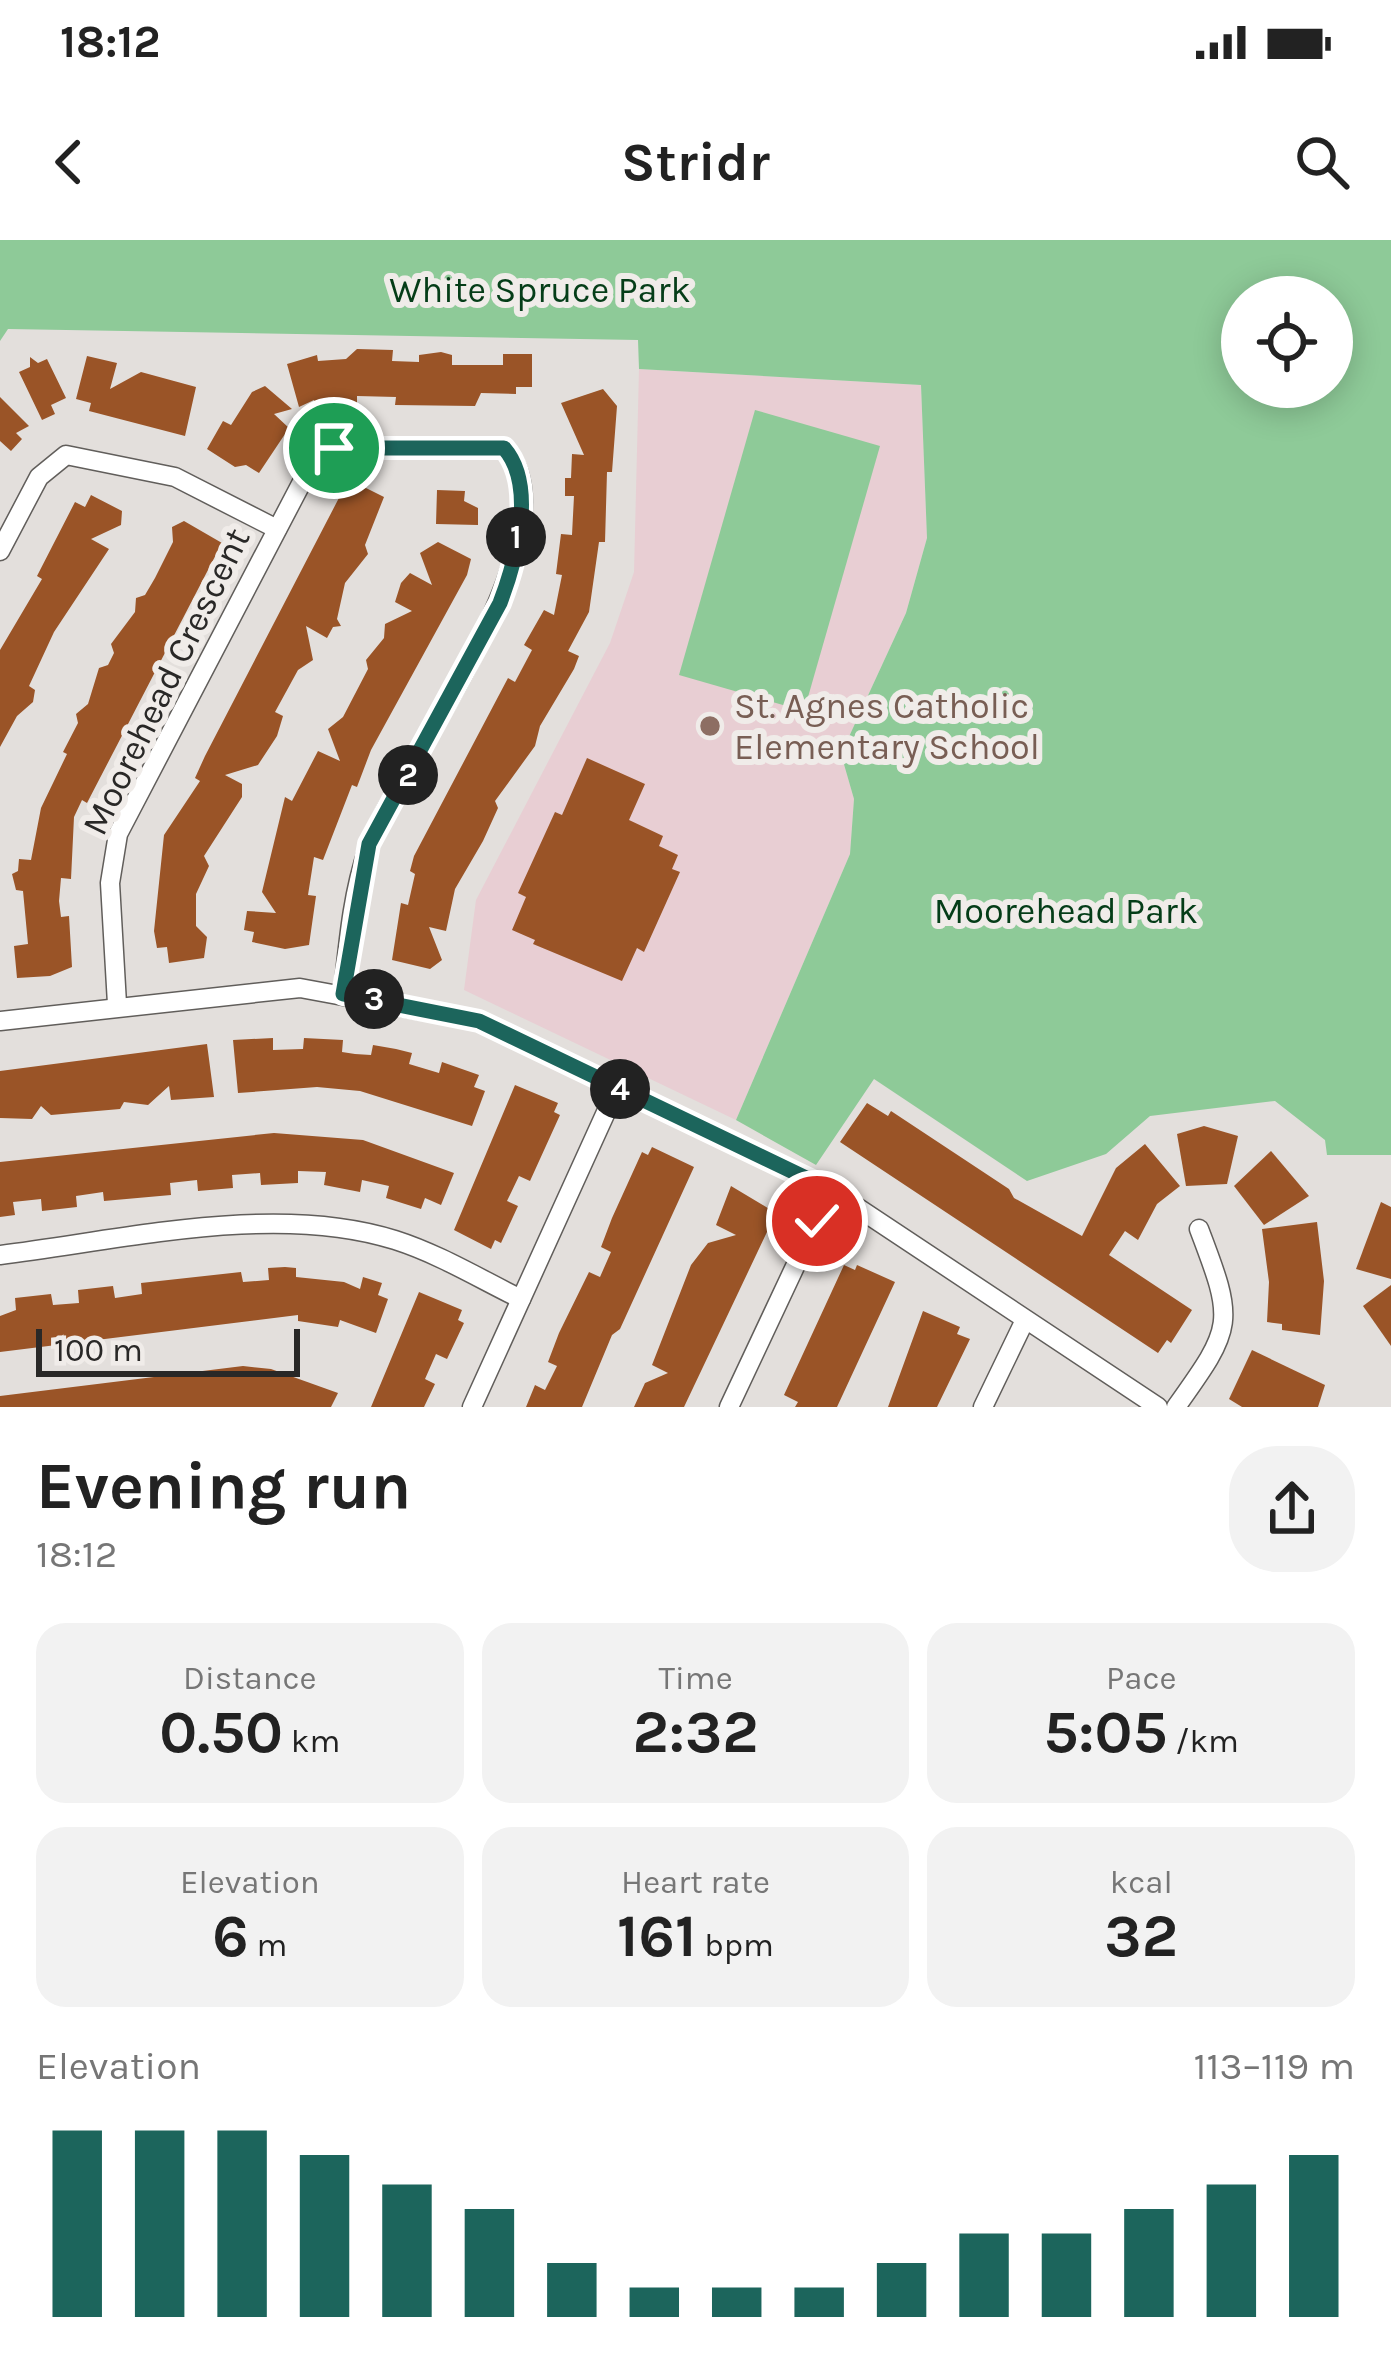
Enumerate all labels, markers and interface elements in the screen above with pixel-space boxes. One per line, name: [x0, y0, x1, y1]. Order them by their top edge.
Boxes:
text: 18:12: [60, 16, 161, 68]
icon: back: [36, 129, 102, 195]
icon: search: [1289, 129, 1355, 195]
text: Stridr: [621, 130, 770, 194]
park label: White Spruce Park: [389, 269, 691, 311]
map controls: [1221, 276, 1353, 408]
button: locate: [1221, 276, 1353, 408]
pin: [283, 397, 385, 499]
icon: arrive: [301, 415, 367, 481]
pin: 1: [486, 507, 546, 567]
text: 1: [510, 518, 522, 556]
street label: Moorehead Crescent: [73, 521, 258, 842]
place label: St. Agnes Catholic Elementary School: [734, 685, 1040, 768]
marker: St. Agnes Catholic Elementary School: [697, 713, 723, 739]
pin: 2: [378, 745, 438, 805]
text: 2: [398, 756, 418, 794]
park label: Moorehead Park: [934, 890, 1198, 932]
pin: 3: [344, 969, 404, 1029]
text: 3: [364, 980, 384, 1018]
pin: 4: [590, 1059, 650, 1119]
text: 4: [610, 1070, 630, 1108]
pin: [766, 1170, 868, 1272]
icon: check: [784, 1188, 850, 1254]
scale bar: [36, 1323, 300, 1376]
text: 100 m: [54, 1331, 143, 1369]
button: share: [1229, 1446, 1355, 1572]
text: Evening run: [36, 1447, 411, 1525]
text: 18:12: [36, 1531, 117, 1577]
text: Distance: [183, 1659, 317, 1697]
text: Time: [658, 1659, 733, 1697]
text: Pace: [1106, 1659, 1176, 1697]
text: 0.50: [159, 1697, 283, 1767]
text: 2:32: [632, 1697, 759, 1767]
text: 5:05: [1043, 1697, 1167, 1767]
text: km: [283, 1722, 340, 1760]
text: /km: [1167, 1722, 1239, 1760]
text: Elevation: [180, 1863, 320, 1901]
text: Heart rate: [621, 1863, 770, 1901]
text: kcal: [1110, 1863, 1173, 1901]
text: 6: [212, 1901, 249, 1971]
text: 161: [617, 1901, 696, 1971]
text: 32: [1104, 1901, 1178, 1971]
text: m: [249, 1926, 287, 1964]
text: bpm: [696, 1926, 774, 1964]
text: Elevation: [36, 2043, 201, 2089]
text: 113–119 m: [1194, 2043, 1355, 2089]

